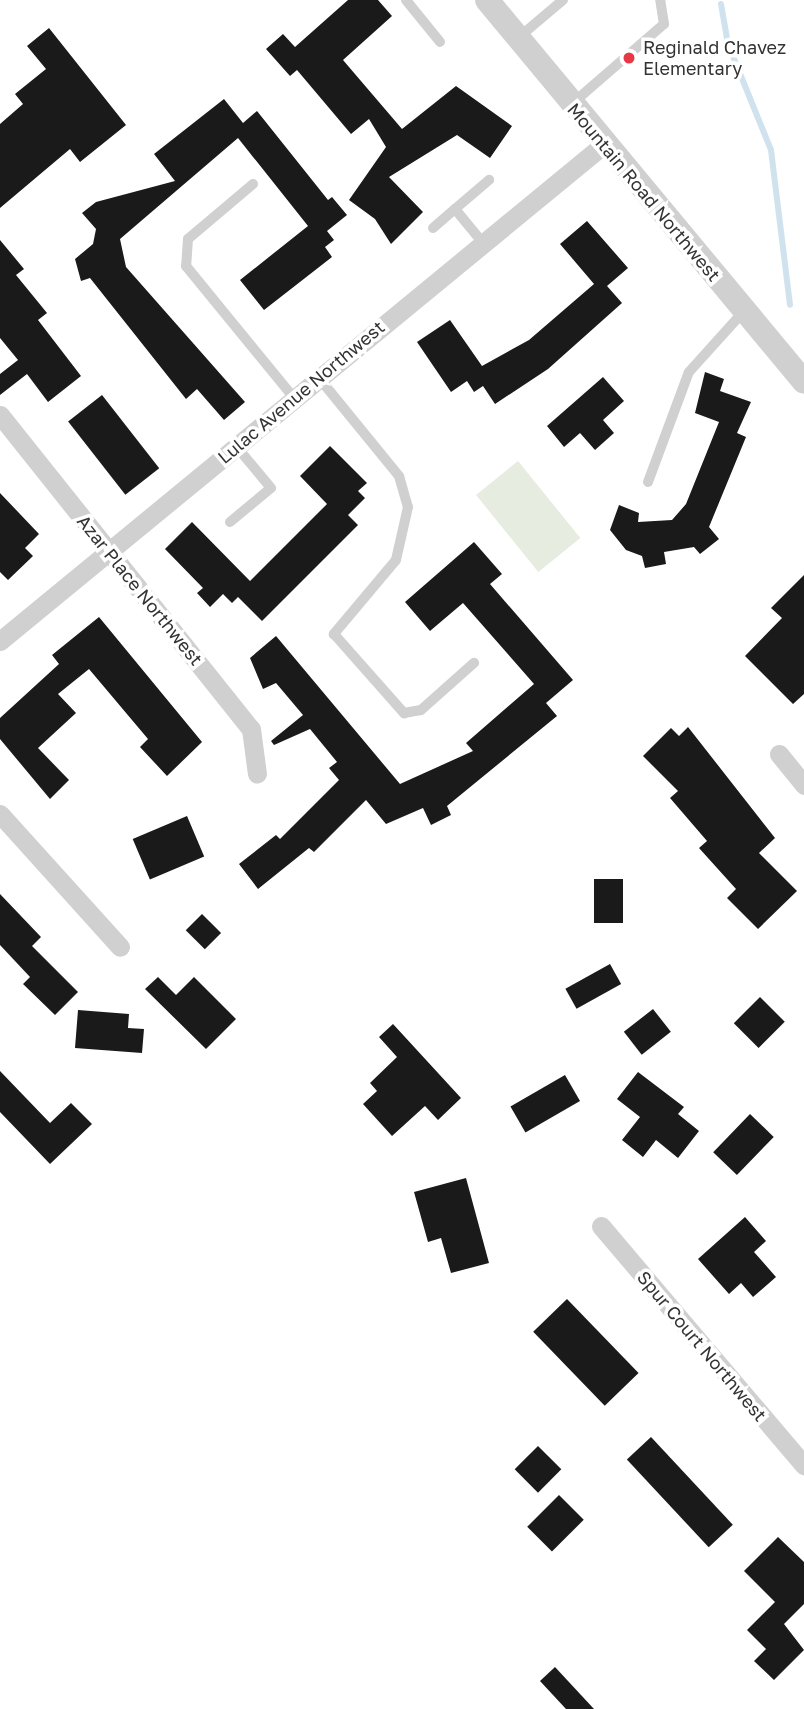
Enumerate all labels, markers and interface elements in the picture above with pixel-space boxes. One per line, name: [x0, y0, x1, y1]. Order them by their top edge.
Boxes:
place label: Reginald Chavez Elementary: [643, 37, 786, 80]
marker: Reginald Chavez Elementary: [621, 50, 637, 66]
street label: Mountain Road Northwest: [563, 99, 725, 285]
street label: Lulac Avenue Northwest: [213, 316, 389, 468]
street label: Azar Place Northwest: [73, 510, 207, 670]
street label: Spur Court Northwest: [633, 1266, 771, 1426]

